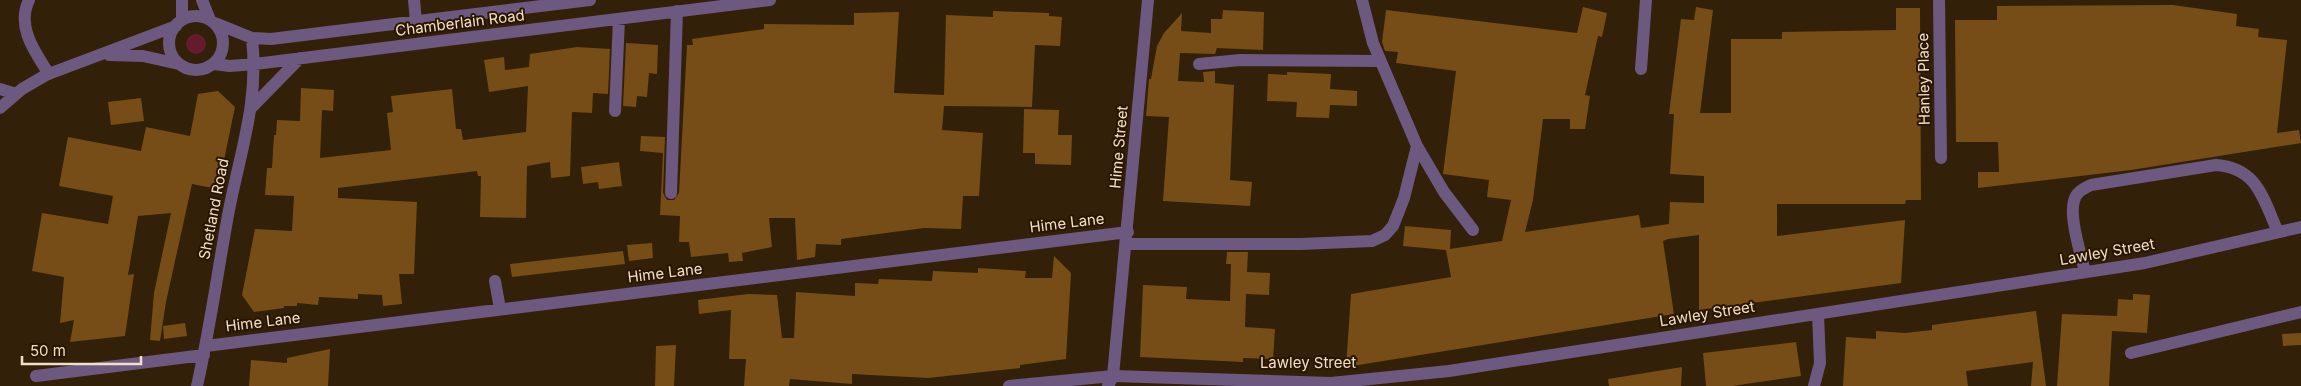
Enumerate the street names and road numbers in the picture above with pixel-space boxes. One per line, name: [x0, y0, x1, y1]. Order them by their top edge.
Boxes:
street label: Chamberlain Road: [394, 5, 526, 40]
street label: Hanley Place: [1913, 33, 1934, 125]
street label: Hime Street: [1105, 105, 1132, 189]
street label: Shetland Road: [194, 157, 233, 261]
street label: Hime Lane: [1028, 208, 1106, 237]
street label: Lawley Street: [2058, 234, 2156, 269]
street label: Hime Lane: [626, 258, 704, 287]
street label: Lawley Street: [1658, 297, 1756, 330]
street label: Hime Lane: [224, 307, 302, 336]
street label: Lawley Street: [1260, 353, 1356, 372]

